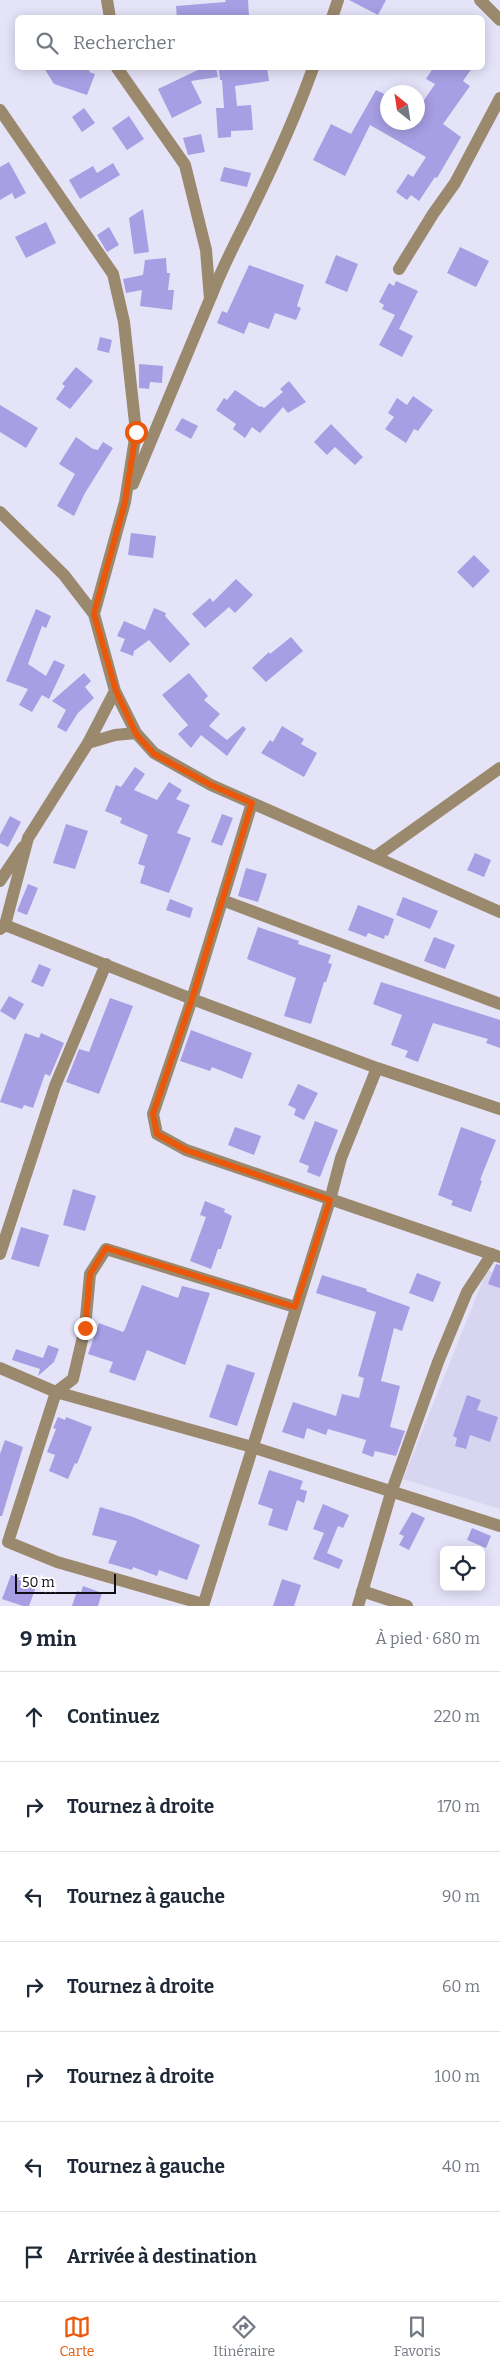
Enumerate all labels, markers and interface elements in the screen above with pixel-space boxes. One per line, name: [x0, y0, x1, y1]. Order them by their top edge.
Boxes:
search box: [15, 15, 485, 70]
icon: search: [33, 29, 61, 57]
text: Rechercher: [73, 31, 175, 54]
north arrow: [380, 85, 425, 130]
route start: [125, 421, 148, 444]
route end: [74, 1317, 97, 1340]
map controls: [440, 1546, 485, 1591]
button: locate: [440, 1546, 485, 1591]
scale bar: [15, 1571, 116, 1594]
text: 50 m: [22, 1574, 55, 1591]
text: 9 min: [20, 1626, 76, 1652]
text: À pied · 680 m: [375, 1629, 480, 1648]
icon: ahead: [20, 1703, 48, 1731]
text: Continuez: [67, 1705, 160, 1728]
text: 220 m: [434, 1707, 480, 1726]
icon: right: [20, 1793, 48, 1821]
text: Tournez à droite: [67, 1795, 214, 1818]
text: 170 m: [437, 1797, 480, 1816]
icon: left: [20, 1883, 48, 1911]
text: Tournez à gauche: [67, 1885, 225, 1908]
text: 90 m: [442, 1887, 480, 1906]
icon: right: [20, 1973, 48, 2001]
text: Tournez à droite: [67, 1975, 214, 1998]
text: 60 m: [442, 1977, 480, 1996]
icon: right: [20, 2063, 48, 2091]
text: Tournez à droite: [67, 2065, 214, 2088]
text: 100 m: [435, 2067, 480, 2086]
icon: left: [20, 2153, 48, 2181]
text: Tournez à gauche: [67, 2155, 225, 2178]
text: 40 m: [442, 2157, 480, 2176]
icon: arrive: [20, 2243, 48, 2271]
text: Arrivée à destination: [67, 2245, 257, 2268]
tab: Carte: [59, 2313, 95, 2360]
tab: Itinéraire: [213, 2313, 275, 2360]
tab: Favoris: [394, 2313, 441, 2360]

